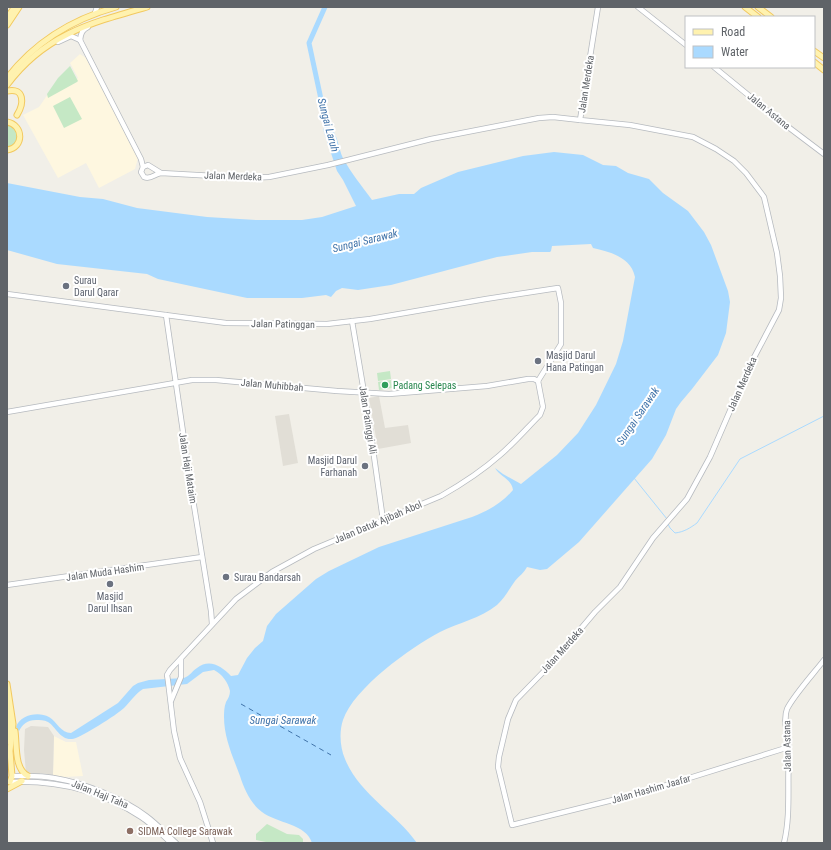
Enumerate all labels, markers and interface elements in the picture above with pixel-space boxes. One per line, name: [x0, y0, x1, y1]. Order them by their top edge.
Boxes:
legend: [685, 16, 815, 68]
text: Road: [721, 25, 745, 39]
text: Water: [721, 45, 749, 59]
street label: Jalan Merdeka: [576, 54, 596, 114]
street label: Jalan Astana: [746, 91, 793, 132]
water label: Sungai Laruh: [315, 97, 341, 153]
street label: Jalan Merdeka: [204, 169, 262, 183]
water label: Sungai Sarawak: [331, 227, 399, 255]
place label: Surau Darul Qarar: [74, 275, 118, 298]
marker: Surau Darul Qarar: [61, 281, 71, 291]
street label: Jalan Patinggan: [251, 318, 315, 330]
place label: Masjid Darul Hana Patingan: [546, 350, 604, 373]
street label: Jalan Merdeka: [725, 355, 759, 413]
marker: Masjid Darul Hana Patingan: [533, 356, 543, 366]
street label: Jalan Muhibbah: [240, 377, 304, 393]
marker: Padang Selepas: [380, 380, 390, 390]
place label: Padang Selepas: [393, 380, 457, 391]
street label: Jalan Patinggi Ali: [357, 385, 379, 455]
water label: Sungai Sarawak: [614, 385, 662, 447]
street label: Jalan Haji Mataim: [177, 432, 199, 504]
place label: Masjid Darul Farhanah: [308, 455, 357, 478]
marker: Masjid Darul Farhanah: [360, 461, 370, 471]
street label: Jalan Datuk Ajibah Abol: [333, 499, 423, 545]
street label: Jalan Muda Hashim: [65, 561, 145, 583]
marker: Surau Bandarsah: [221, 572, 231, 582]
place label: Surau Bandarsah: [234, 572, 301, 583]
marker: Masjid Darul Ihsan: [105, 579, 115, 589]
place label: Masjid Darul Ihsan: [88, 591, 132, 614]
street label: Jalan Merdeka: [539, 625, 586, 675]
water label: Sungai Sarawak: [250, 714, 317, 727]
street label: Jalan Astana: [781, 720, 793, 772]
street label: Jalan Hashim Jaafar: [610, 772, 692, 806]
street label: Jalan Haji Taha: [70, 778, 130, 811]
marker: SIDMA College Sarawak: [125, 826, 135, 836]
place label: SIDMA College Sarawak: [138, 826, 233, 837]

